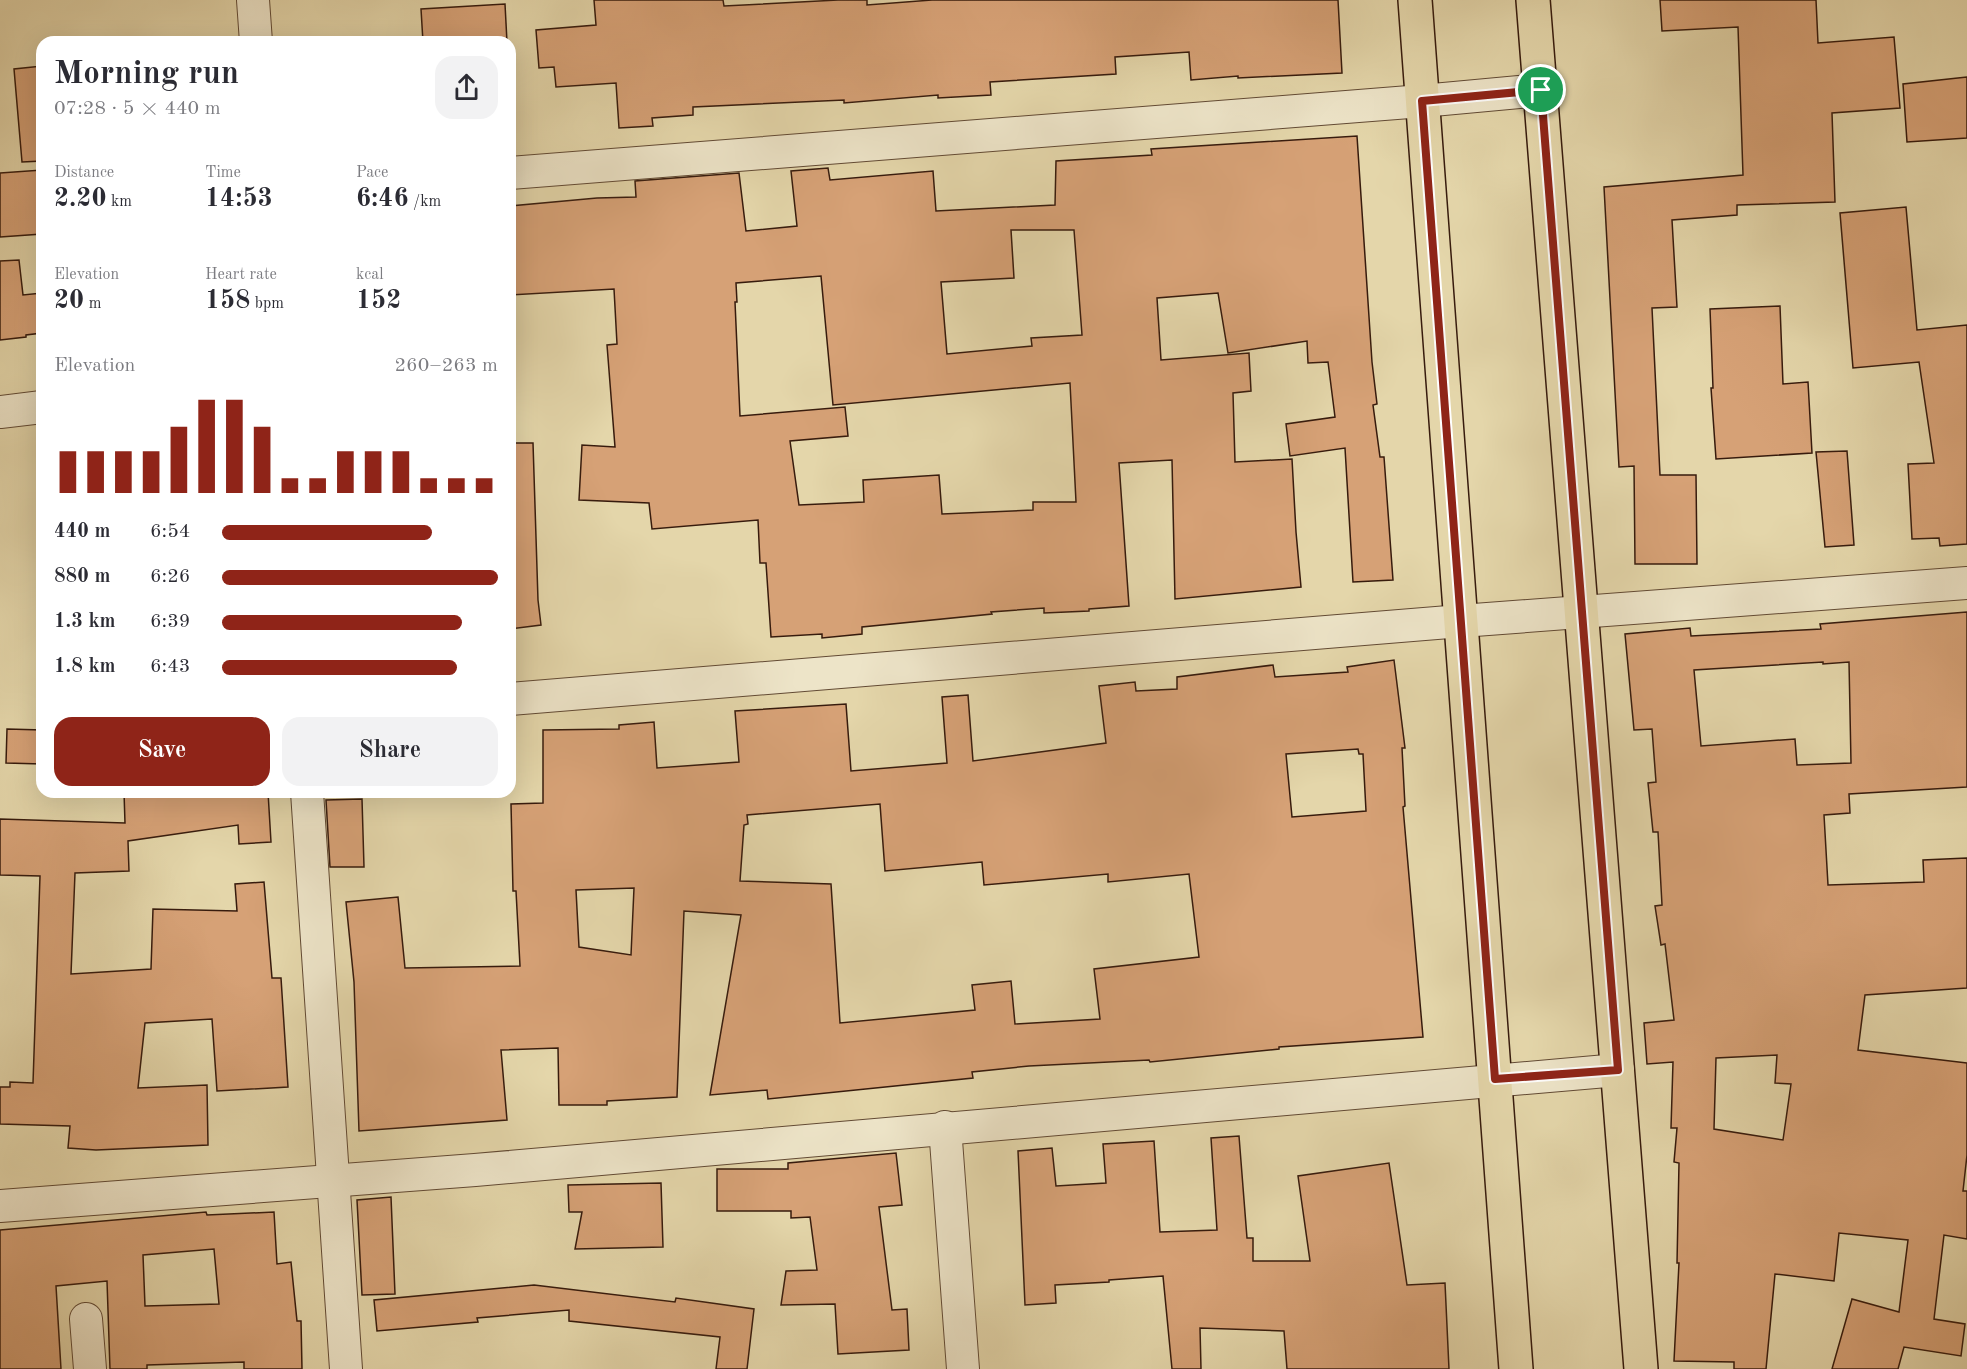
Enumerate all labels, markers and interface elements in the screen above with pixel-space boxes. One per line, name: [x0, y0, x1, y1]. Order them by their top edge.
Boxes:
button: share: [435, 56, 498, 119]
text: Morning run: [54, 58, 239, 91]
pin: [1515, 64, 1566, 115]
icon: arrive: [1524, 73, 1557, 106]
text: 07:28 · 5 × 440 m: [54, 99, 221, 119]
text: Distance: [54, 165, 114, 181]
text: Time: [205, 165, 241, 181]
text: Pace: [356, 165, 388, 181]
text: 2.20: [54, 186, 107, 212]
text: 14:53: [205, 186, 273, 212]
text: 6:46: [356, 186, 409, 212]
text: km: [107, 194, 132, 210]
text: /km: [409, 194, 441, 210]
text: Elevation: [54, 267, 119, 283]
text: Heart rate: [205, 267, 277, 283]
text: kcal: [356, 267, 384, 283]
text: 20: [54, 288, 84, 314]
text: 158: [205, 288, 250, 314]
text: 152: [356, 288, 401, 314]
text: m: [84, 296, 101, 312]
text: bpm: [250, 296, 284, 312]
text: Elevation: [54, 356, 135, 376]
text: 260–263 m: [395, 356, 498, 376]
text: 440 m: [54, 522, 110, 542]
text: 6:54: [150, 522, 190, 542]
text: 880 m: [54, 567, 110, 587]
text: 6:26: [150, 567, 190, 587]
text: 1.3 km: [54, 612, 116, 632]
text: 6:39: [150, 612, 190, 632]
text: 1.8 km: [54, 657, 116, 677]
text: 6:43: [150, 657, 190, 677]
button: Save: [54, 717, 270, 786]
button: Share: [282, 717, 498, 786]

